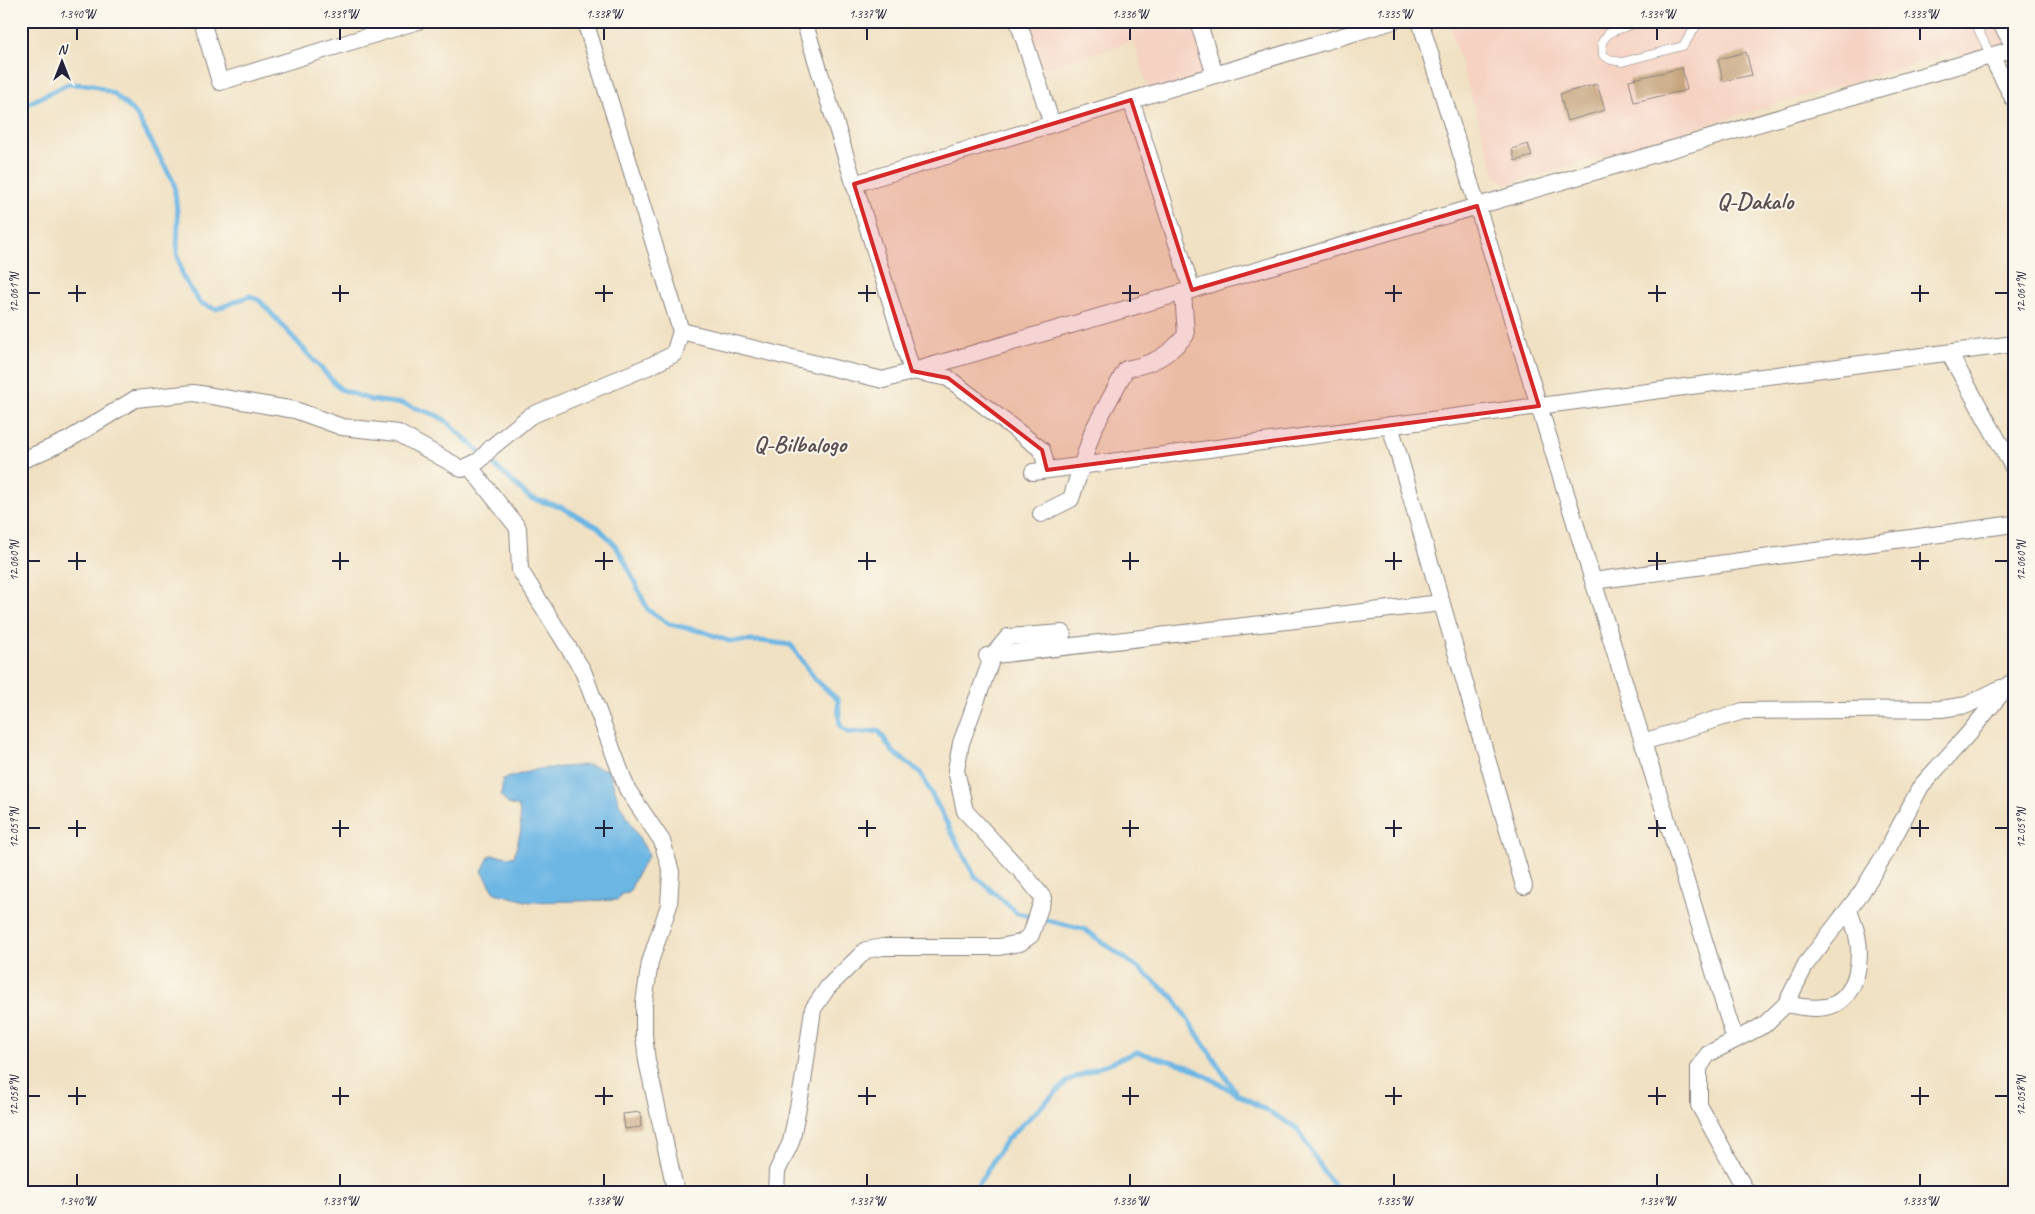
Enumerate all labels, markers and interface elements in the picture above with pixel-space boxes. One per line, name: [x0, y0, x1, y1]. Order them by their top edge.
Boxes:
text: 1.340°W: [59, 6, 97, 22]
text: 1.339°W: [322, 6, 360, 22]
text: 1.338°W: [586, 6, 624, 22]
text: 1.337°W: [849, 6, 887, 22]
text: 1.336°W: [1112, 6, 1150, 22]
text: 1.335°W: [1376, 6, 1414, 22]
text: 1.334°W: [1639, 6, 1677, 22]
text: 1.333°W: [1902, 6, 1940, 22]
north arrow: [38, 38, 88, 88]
text: N: [58, 41, 69, 58]
district label: Q-Dakalo: [1717, 186, 1795, 216]
text: 12.061°N: [6, 271, 22, 313]
text: 12.061°N: [2013, 271, 2029, 313]
district label: Q-Bilbalogo: [754, 429, 848, 459]
text: 12.060°N: [6, 539, 22, 581]
text: 12.060°N: [2013, 539, 2029, 581]
text: 12.059°N: [6, 806, 22, 848]
text: 12.059°N: [2013, 806, 2029, 848]
text: 12.058°N: [6, 1074, 22, 1116]
text: 12.058°N: [2013, 1074, 2029, 1116]
text: 1.340°W: [59, 1193, 97, 1209]
text: 1.339°W: [322, 1193, 360, 1209]
text: 1.338°W: [586, 1193, 624, 1209]
text: 1.337°W: [849, 1193, 887, 1209]
text: 1.336°W: [1112, 1193, 1150, 1209]
text: 1.335°W: [1376, 1193, 1414, 1209]
text: 1.334°W: [1639, 1193, 1677, 1209]
text: 1.333°W: [1902, 1193, 1940, 1209]

